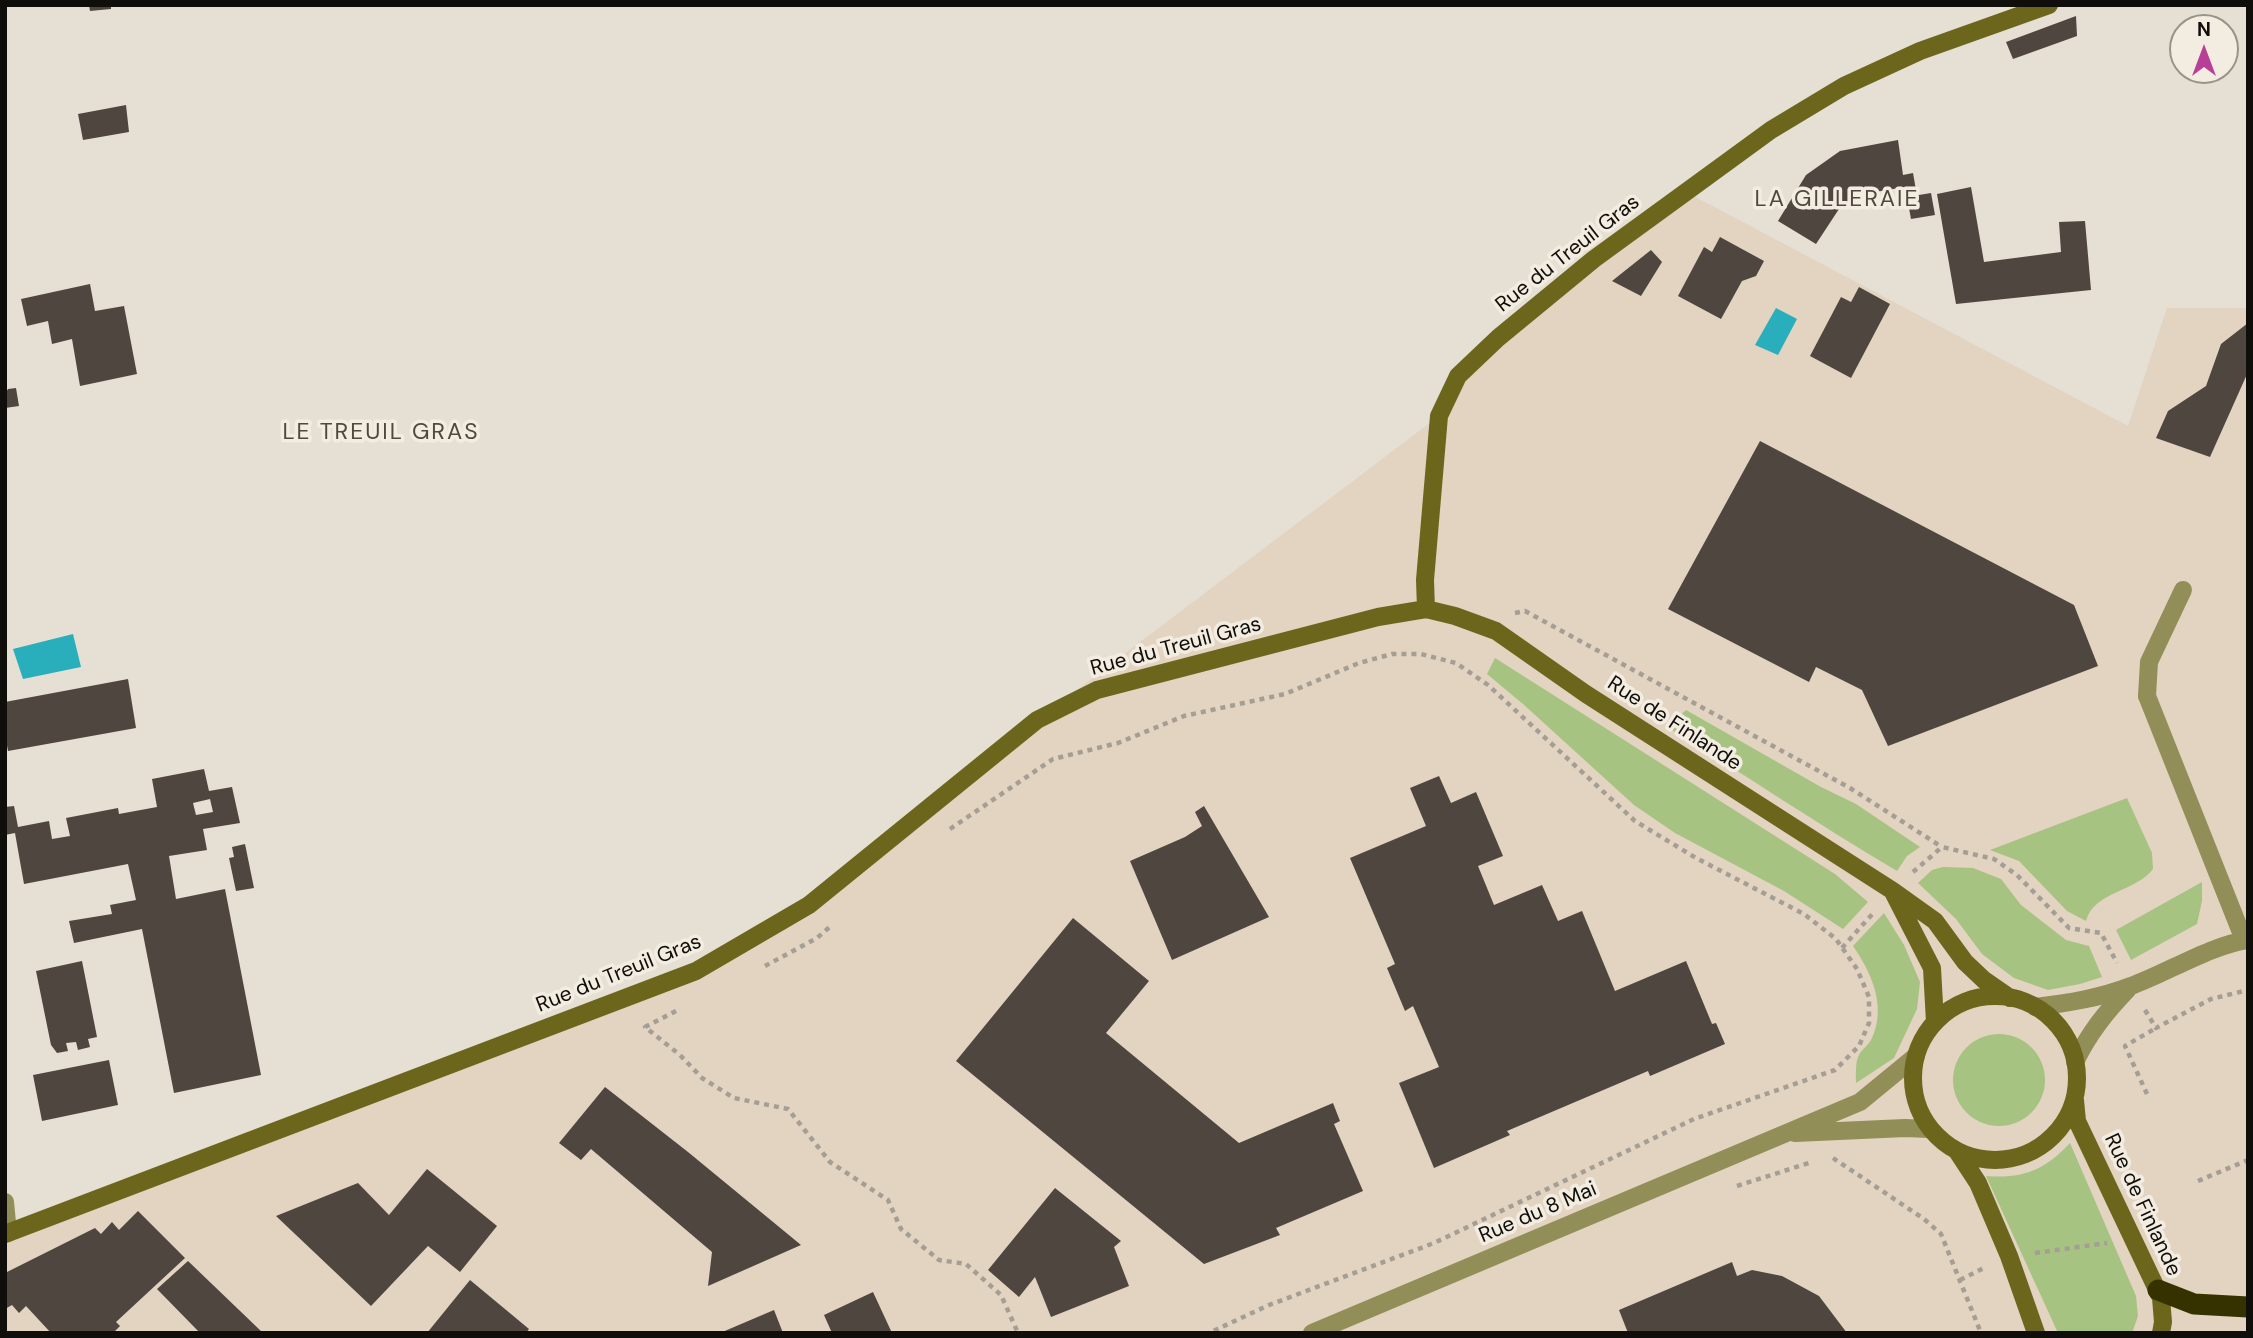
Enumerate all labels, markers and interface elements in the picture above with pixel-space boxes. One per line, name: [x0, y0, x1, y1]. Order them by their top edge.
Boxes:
north arrow: [2169, 14, 2239, 84]
text: N: [2197, 17, 2211, 42]
district label: LA GILLERAIE: [1756, 186, 1918, 214]
street label: Rue du Treuil Gras: [1491, 190, 1645, 318]
district label: LE TREUIL GRAS: [284, 419, 478, 447]
street label: Rue du Treuil Gras: [1088, 612, 1264, 682]
street label: Rue de Finlande: [1602, 671, 1746, 777]
street label: Rue du Treuil Gras: [533, 929, 705, 1019]
street label: Rue de Finlande: [2098, 1130, 2186, 1280]
street label: Rue du 8 Mai: [1475, 1177, 1601, 1249]

